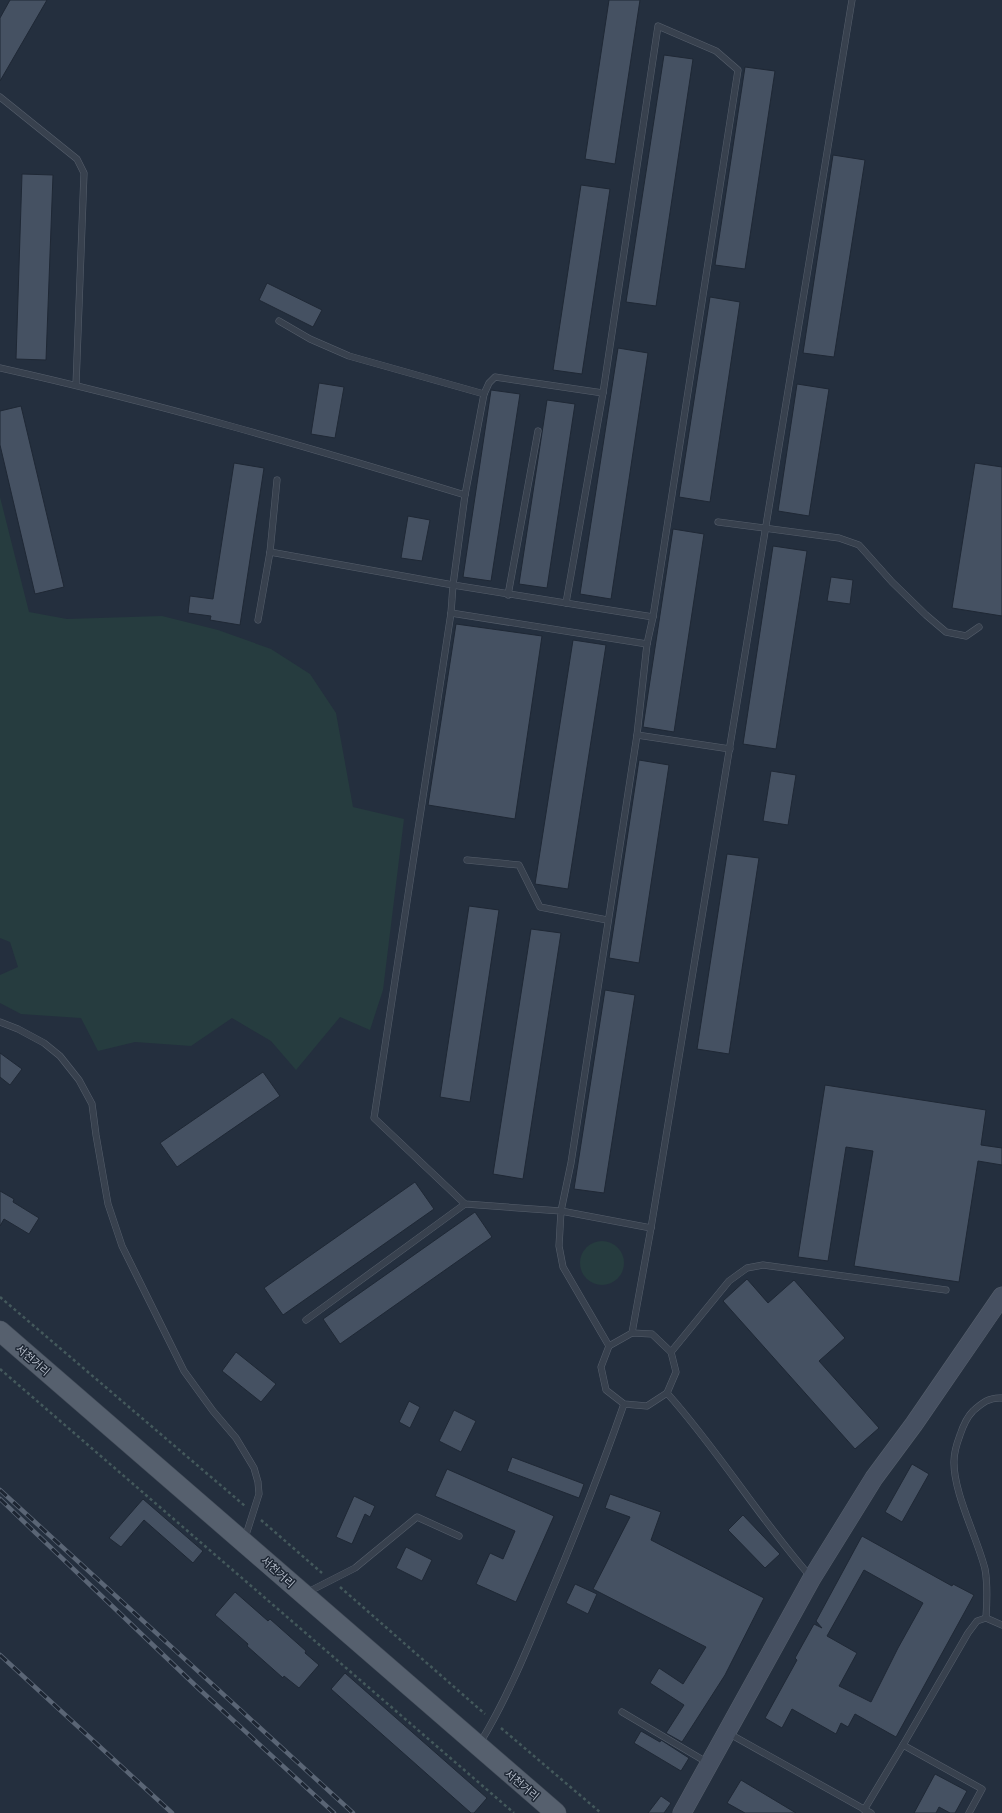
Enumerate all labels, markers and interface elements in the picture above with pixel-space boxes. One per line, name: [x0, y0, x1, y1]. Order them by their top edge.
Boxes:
street label: 서천거리: [13, 1341, 53, 1379]
street label: 서천거리: [258, 1553, 298, 1591]
street label: 서천거리: [502, 1767, 542, 1803]

